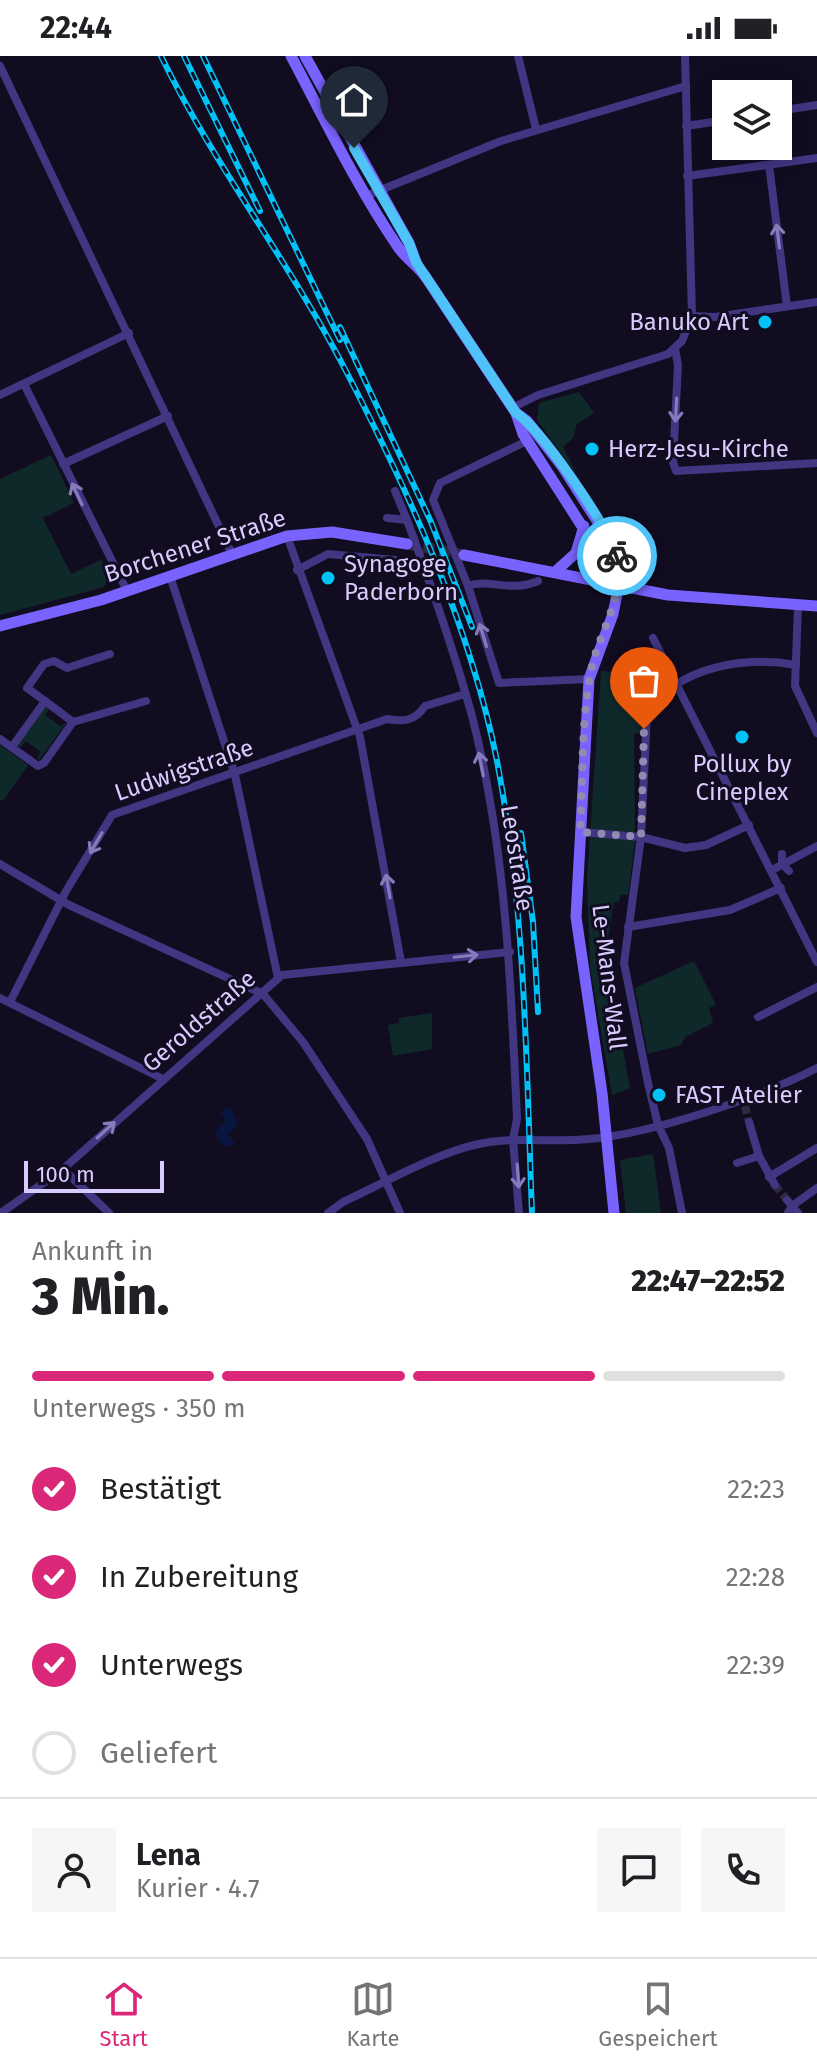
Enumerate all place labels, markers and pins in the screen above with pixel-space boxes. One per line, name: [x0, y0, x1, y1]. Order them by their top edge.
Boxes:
pin: [320, 66, 388, 148]
place label: Banuko Art: [629, 308, 749, 336]
marker: Banuko Art: [756, 313, 774, 331]
place label: Herz-Jesu-Kirche: [608, 435, 789, 463]
marker: Herz-Jesu-Kirche: [583, 440, 601, 458]
place label: Synagoge Paderborn: [344, 550, 458, 606]
marker: Synagoge Paderborn: [319, 569, 337, 587]
pin: [610, 647, 678, 729]
marker: Pollux by Cineplex: [733, 728, 751, 746]
place label: Pollux by Cineplex: [692, 750, 792, 806]
place label: FAST Atelier: [675, 1081, 803, 1109]
marker: FAST Atelier: [650, 1086, 668, 1104]

